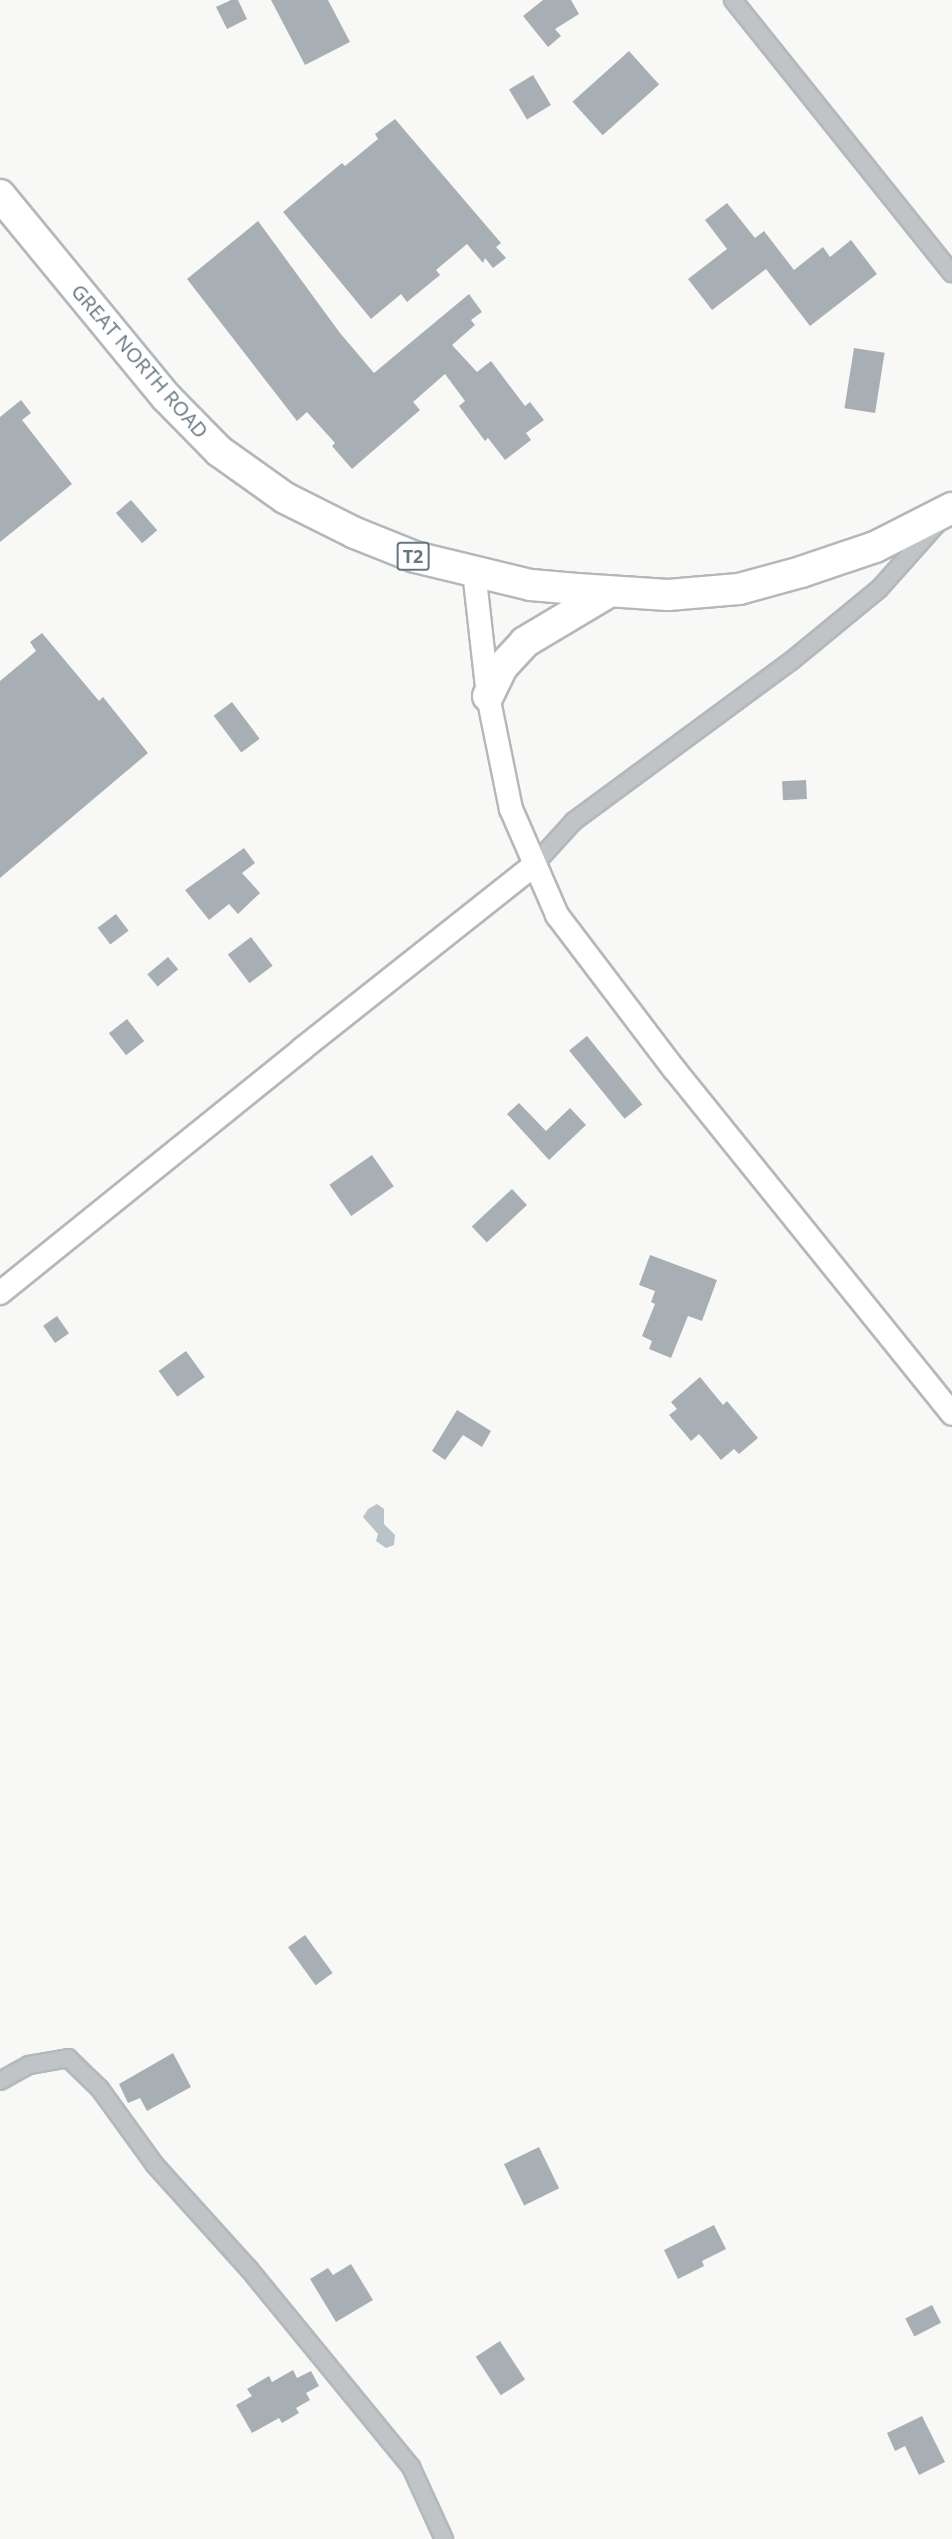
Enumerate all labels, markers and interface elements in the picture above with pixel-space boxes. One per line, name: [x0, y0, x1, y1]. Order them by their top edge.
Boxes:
street label: GREAT NORTH ROAD: [67, 279, 213, 443]
road number: T2: [396, 541, 430, 571]

